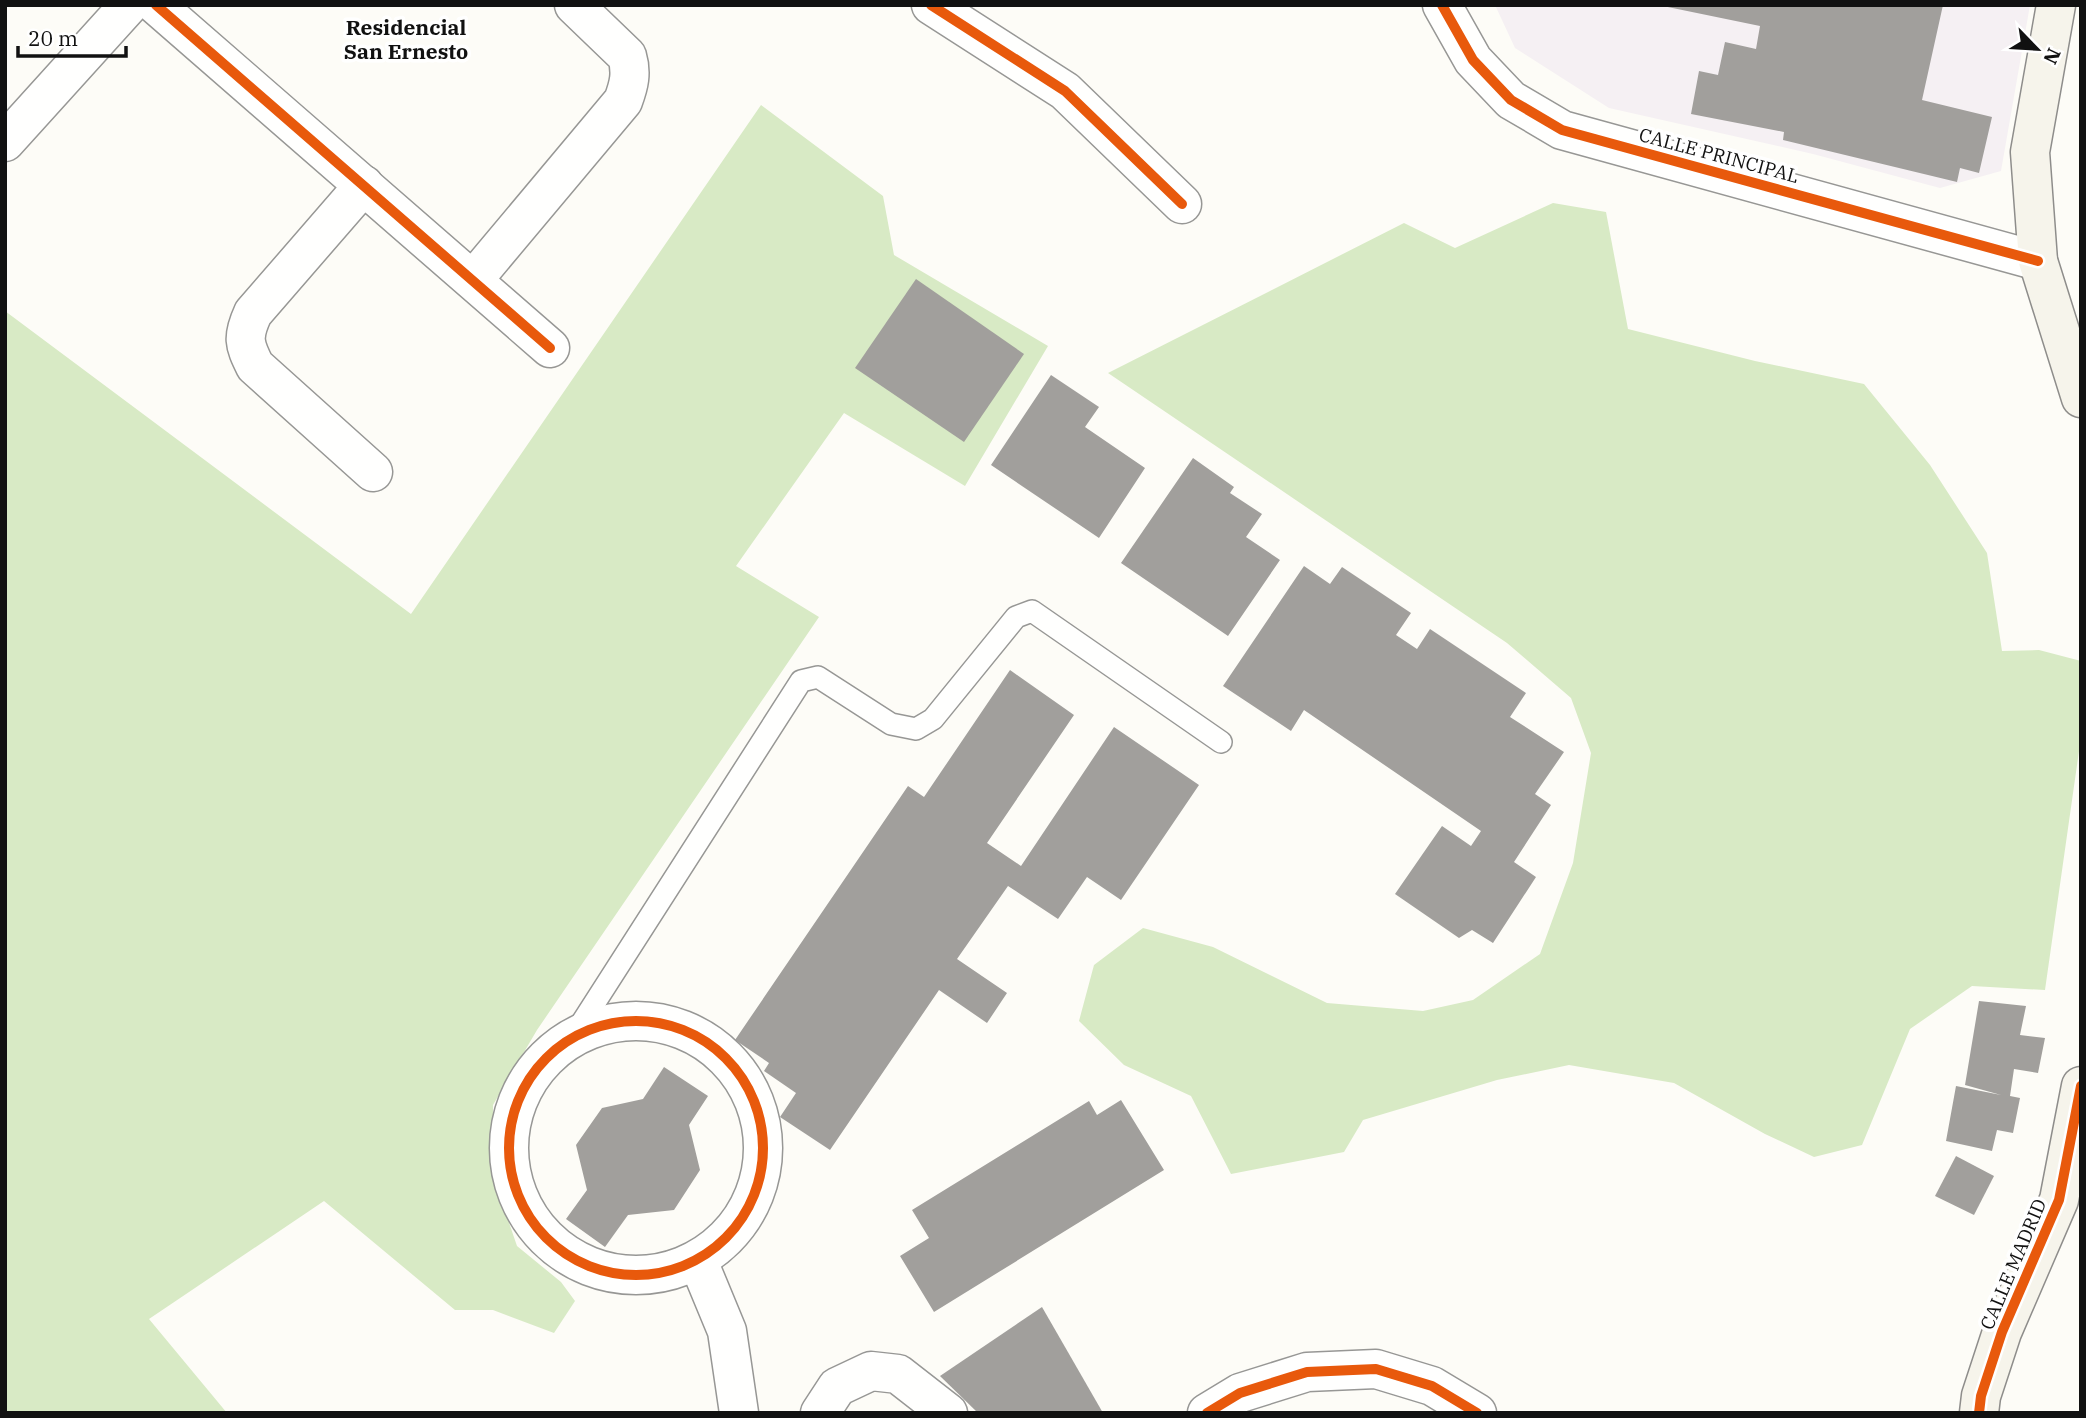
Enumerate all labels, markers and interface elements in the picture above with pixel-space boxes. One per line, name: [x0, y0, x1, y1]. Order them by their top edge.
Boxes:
district label: Residencial San Ernesto: [344, 13, 468, 65]
scale bar: [18, 14, 126, 58]
north arrow: [2002, 14, 2072, 84]
text: 20 m: [28, 24, 78, 52]
text: N: [2038, 44, 2066, 68]
street label: CALLE PRINCIPAL: [1636, 122, 1802, 188]
street label: CALLE MADRID: [1975, 1195, 2051, 1333]

